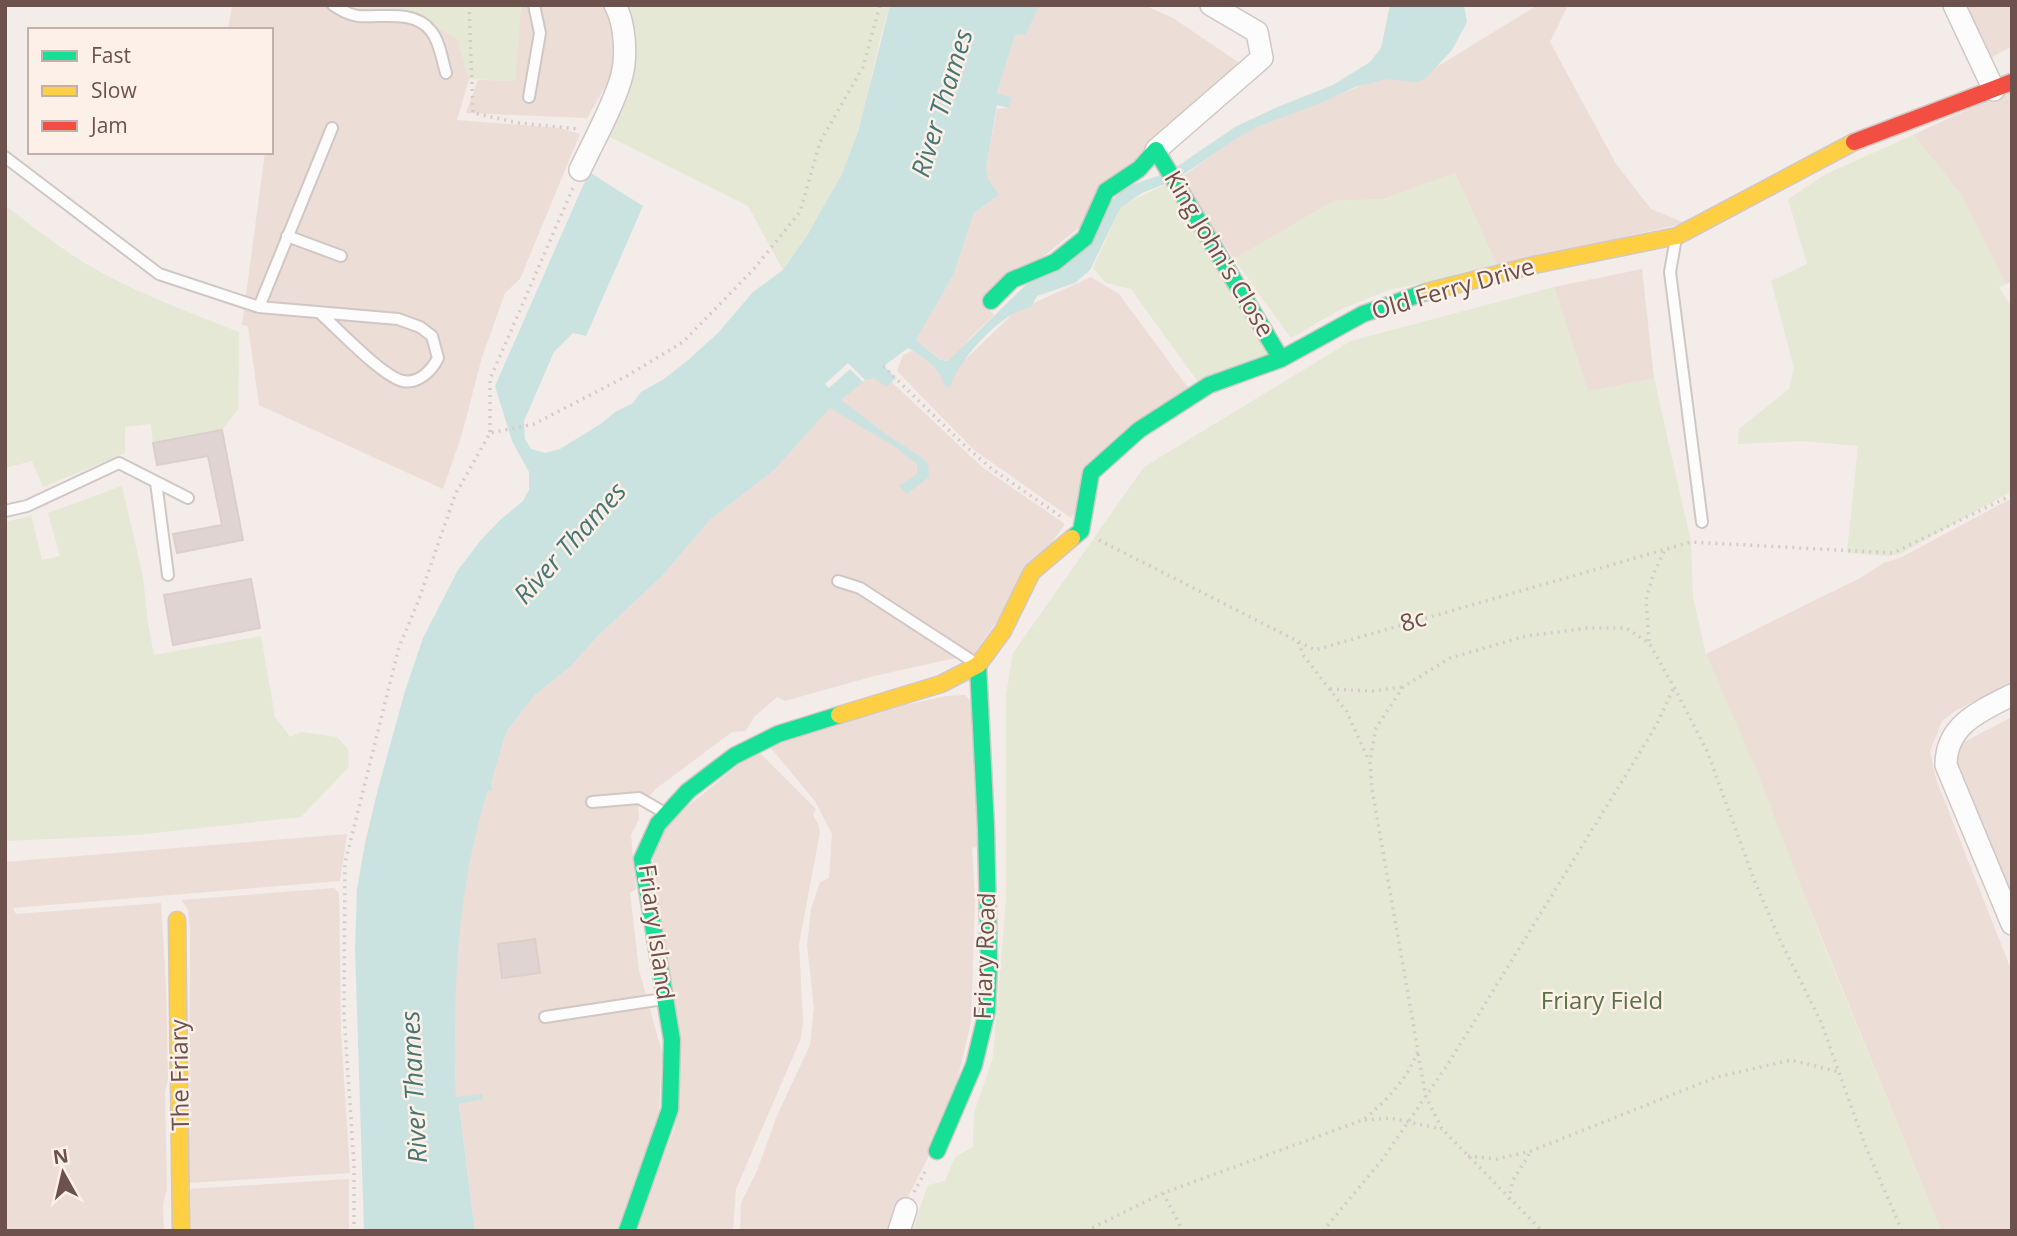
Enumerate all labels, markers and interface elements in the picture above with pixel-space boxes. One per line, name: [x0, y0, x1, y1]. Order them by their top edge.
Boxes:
water label: River Thames: [901, 24, 981, 181]
legend: [28, 28, 273, 154]
text: Fast: [91, 41, 131, 69]
text: Slow: [91, 76, 137, 104]
text: Jam: [89, 111, 128, 139]
street label: King John's Close: [1158, 164, 1283, 343]
street label: Old Ferry Drive: [1367, 249, 1538, 327]
water label: River Thames: [505, 473, 634, 611]
street label: 8c: [1396, 600, 1429, 639]
street label: Friary Island: [632, 862, 683, 1002]
street label: Friary Road: [965, 892, 1002, 1020]
park label: Friary Field: [1541, 983, 1663, 1016]
water label: River Thames: [391, 1010, 435, 1164]
street label: The Friary: [161, 1018, 196, 1131]
north arrow: [28, 1138, 98, 1208]
text: N: [51, 1142, 70, 1170]

